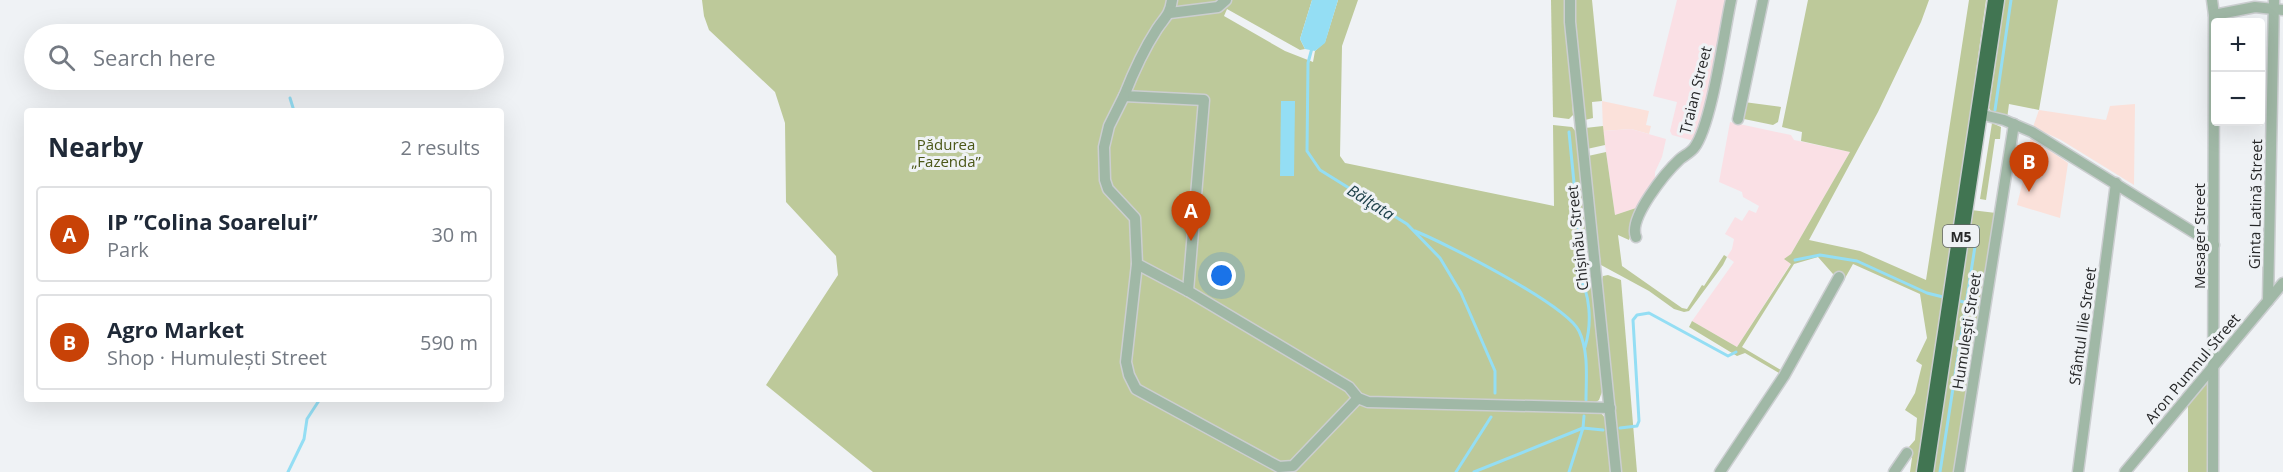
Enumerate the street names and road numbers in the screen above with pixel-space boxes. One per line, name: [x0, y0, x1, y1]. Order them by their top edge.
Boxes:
street label: Traian Street: [1674, 44, 1716, 136]
street label: Ginta Latină Street: [2244, 139, 2266, 269]
street label: Mesager Street: [2189, 183, 2209, 289]
street label: Chișinău Street: [1562, 184, 1592, 292]
road number: M5: [1943, 225, 1979, 247]
street label: Sfântul Ilie Street: [2064, 266, 2100, 386]
street label: Humulești Street: [1947, 271, 1985, 391]
street label: Aron Pumnul Street: [2140, 309, 2244, 427]

